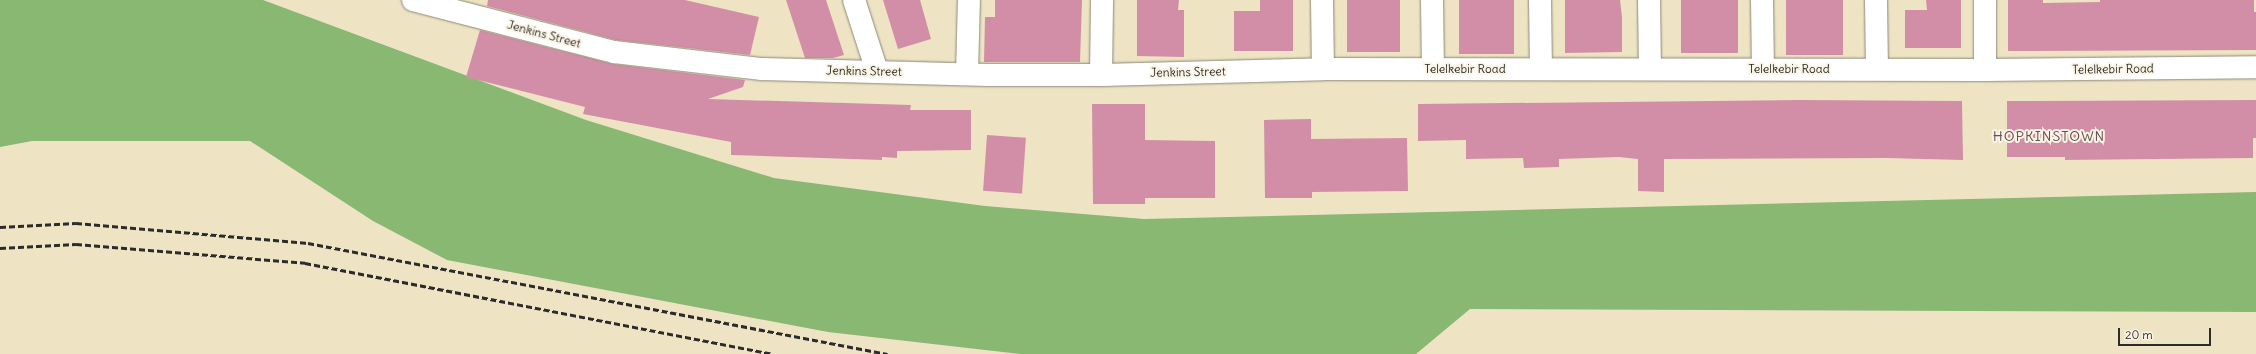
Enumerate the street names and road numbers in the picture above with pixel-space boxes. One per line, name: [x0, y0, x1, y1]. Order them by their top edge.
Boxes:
street label: Jenkins Street: [506, 17, 582, 51]
street label: Telelkebir Road: [2072, 61, 2154, 77]
street label: Telelkebir Road: [1424, 62, 1506, 76]
street label: Telelkebir Road: [1748, 62, 1830, 76]
street label: Jenkins Street: [826, 63, 902, 79]
street label: Jenkins Street: [1150, 64, 1226, 80]

